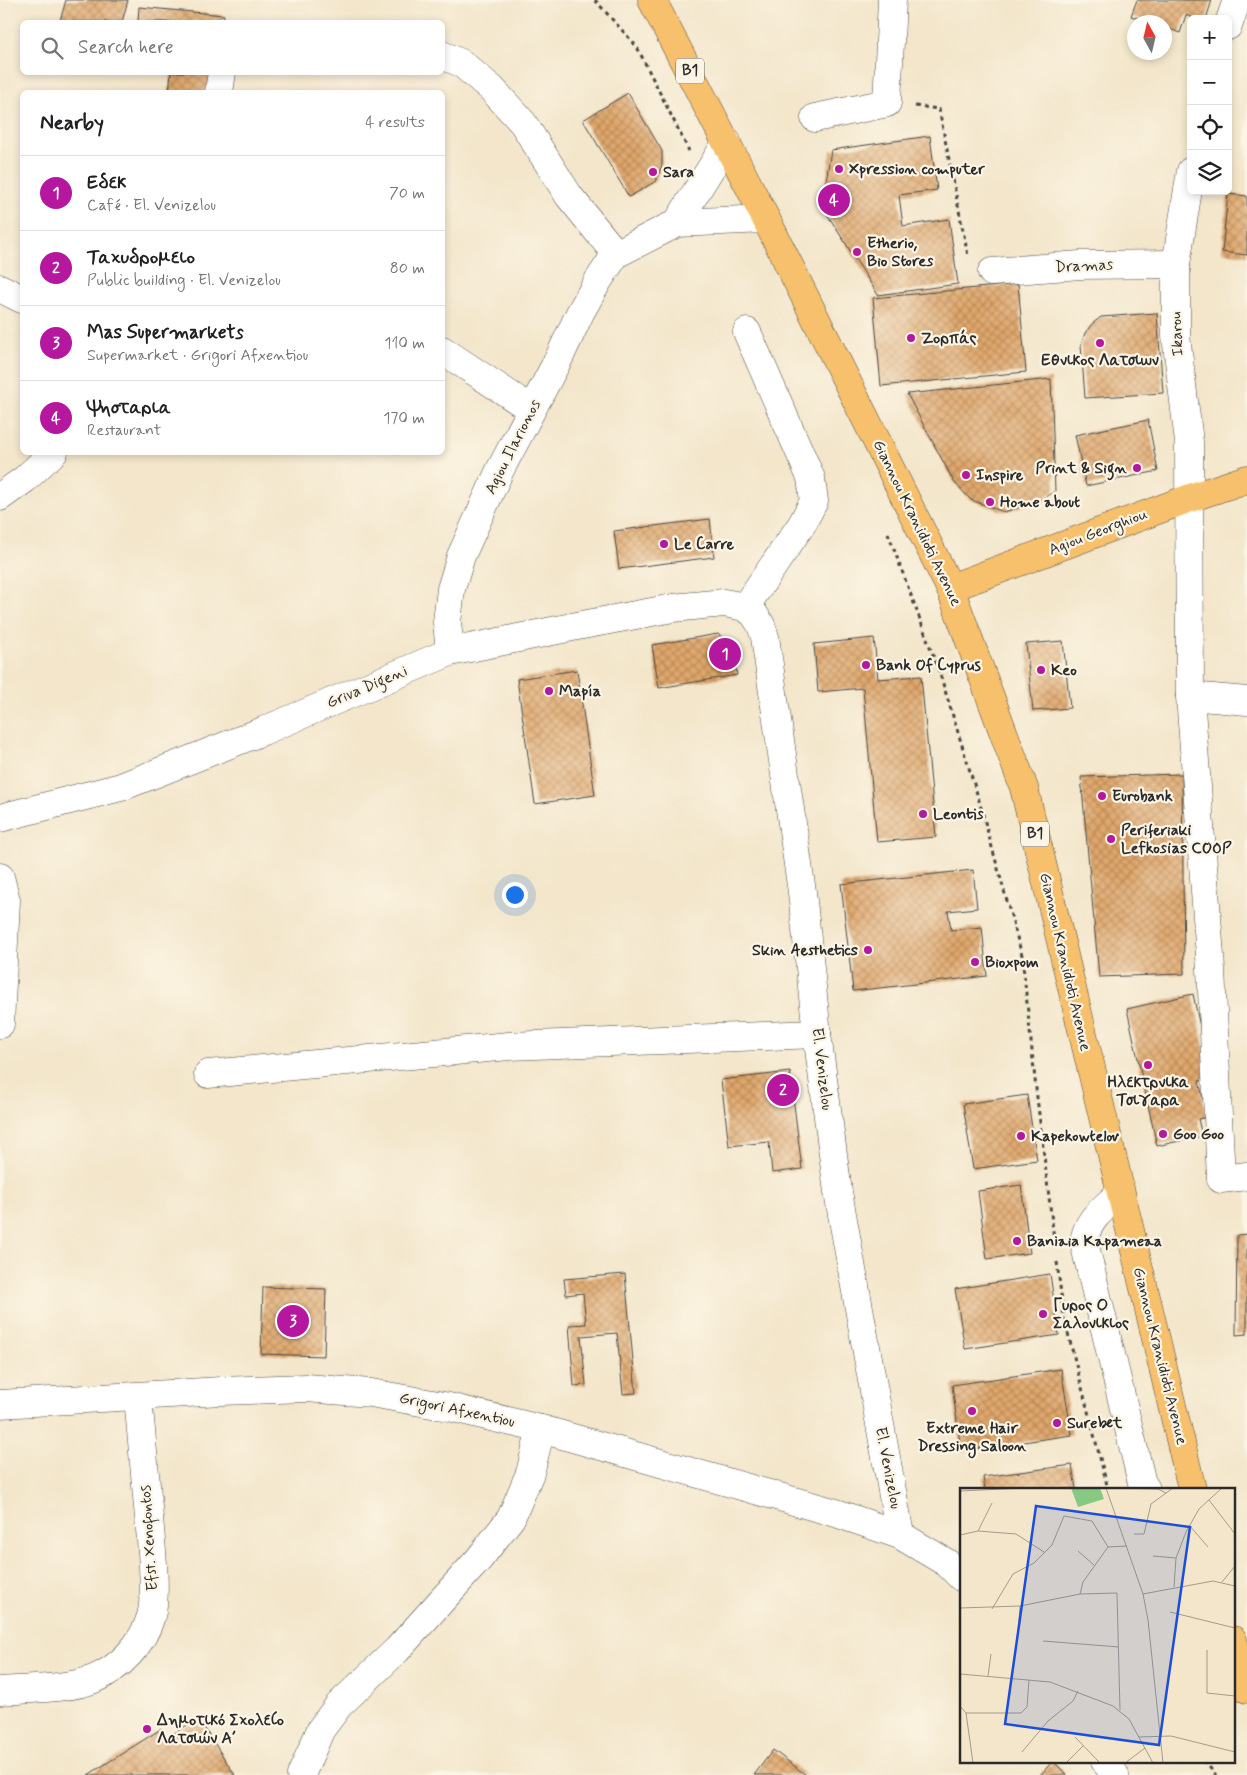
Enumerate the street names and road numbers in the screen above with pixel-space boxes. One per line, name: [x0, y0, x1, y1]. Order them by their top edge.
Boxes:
road number: B1: [676, 58, 704, 84]
street label: Dramas: [1054, 254, 1114, 278]
street label: Ikarou: [1165, 311, 1189, 357]
street label: Agiou Ilarionos: [480, 396, 546, 498]
street label: Giannou Kranidioti Avenue: [868, 436, 967, 610]
street label: Agiou Georghiou: [1046, 503, 1151, 561]
street label: Griva Digeni: [323, 661, 411, 714]
road number: B1: [1021, 822, 1049, 846]
street label: Giannou Kranidioti Avenue: [1034, 871, 1096, 1053]
street label: El. Venizelou: [807, 1027, 837, 1111]
street label: Giannou Kranidioti Avenue: [1128, 1265, 1192, 1447]
street label: Grigori Afxentiou: [397, 1387, 517, 1433]
street label: El. Venizelou: [870, 1425, 906, 1511]
street label: Efst. Xenofontos: [135, 1484, 165, 1592]

